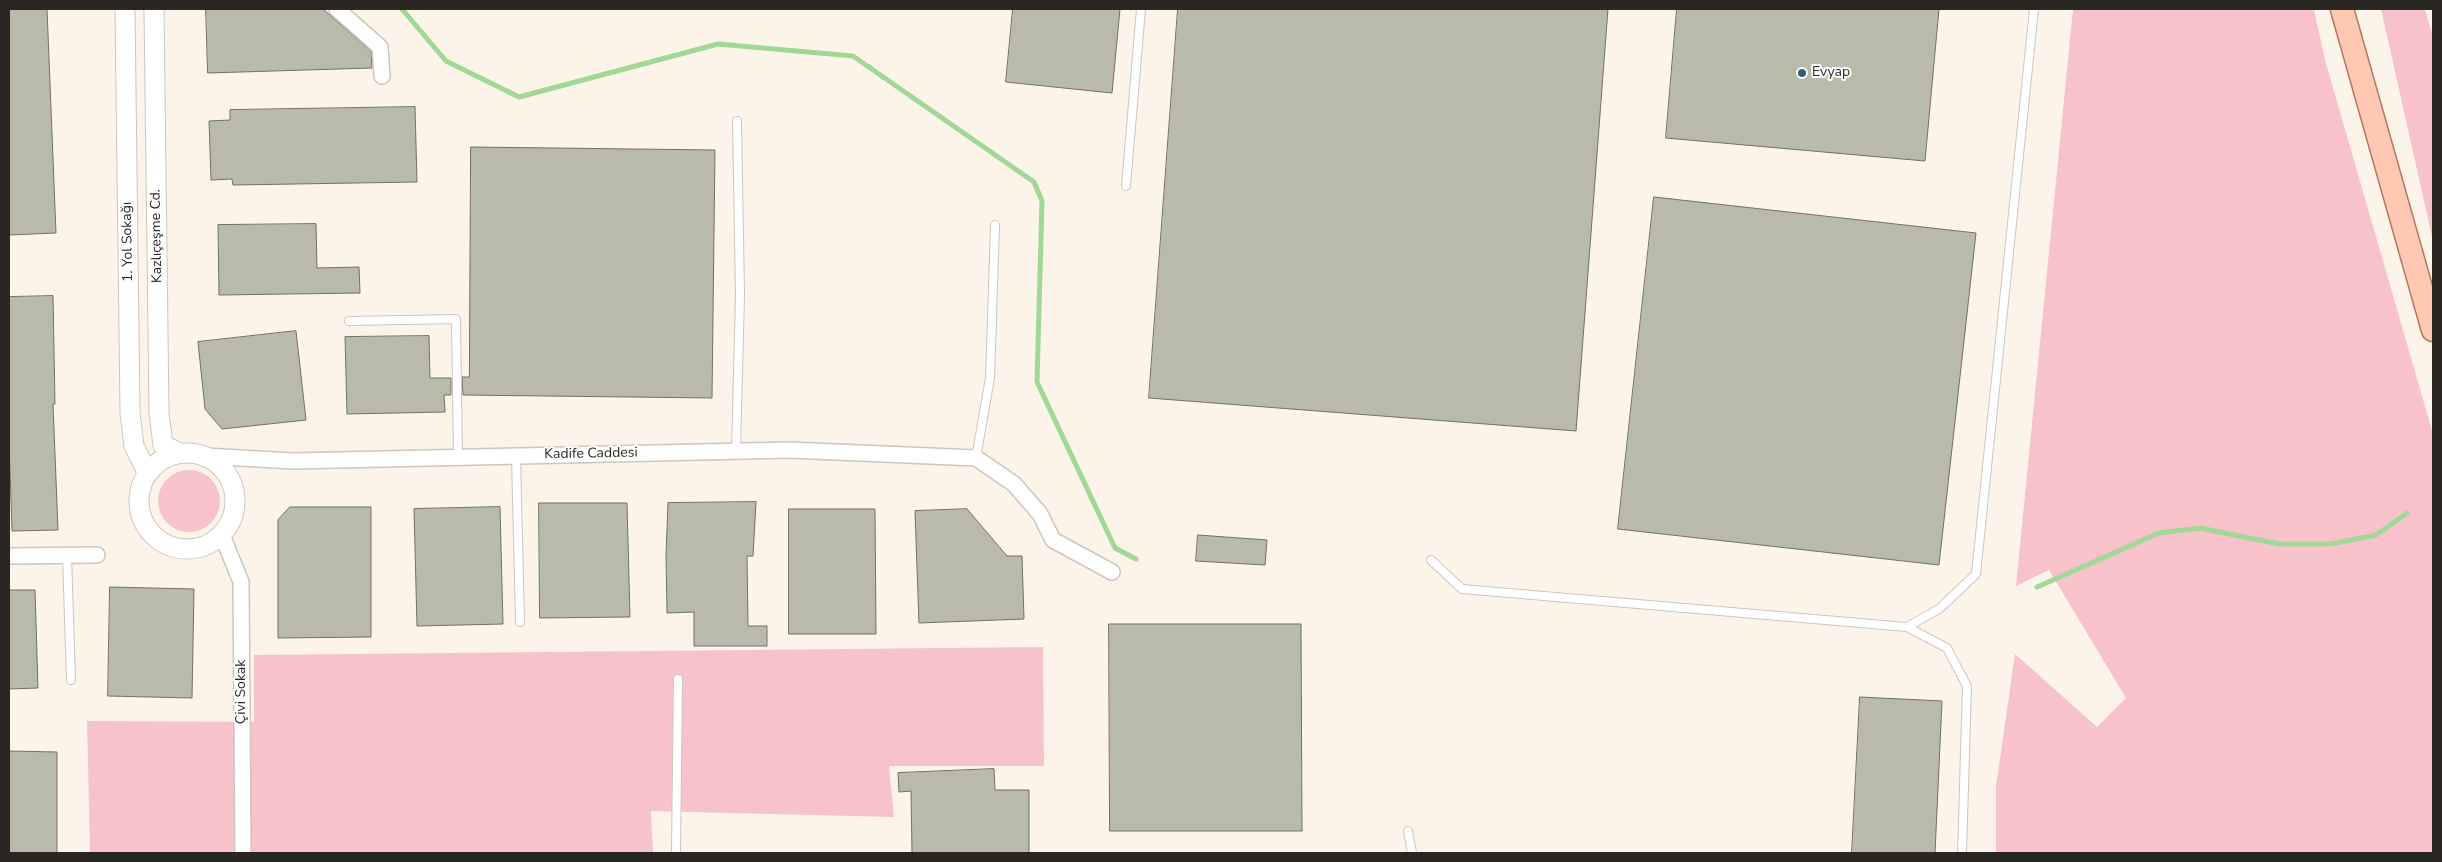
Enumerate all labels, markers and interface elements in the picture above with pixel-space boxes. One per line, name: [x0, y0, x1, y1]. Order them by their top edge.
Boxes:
place label: Evyap: [1812, 65, 1850, 81]
marker: Evyap: [1796, 67, 1808, 79]
street label: Kazlıçeşme Cd.: [148, 189, 166, 283]
street label: 1. Yol Sokağı: [119, 202, 137, 282]
street label: Kadife Caddesi: [544, 445, 638, 463]
street label: Çivi Sokak: [234, 660, 250, 724]

